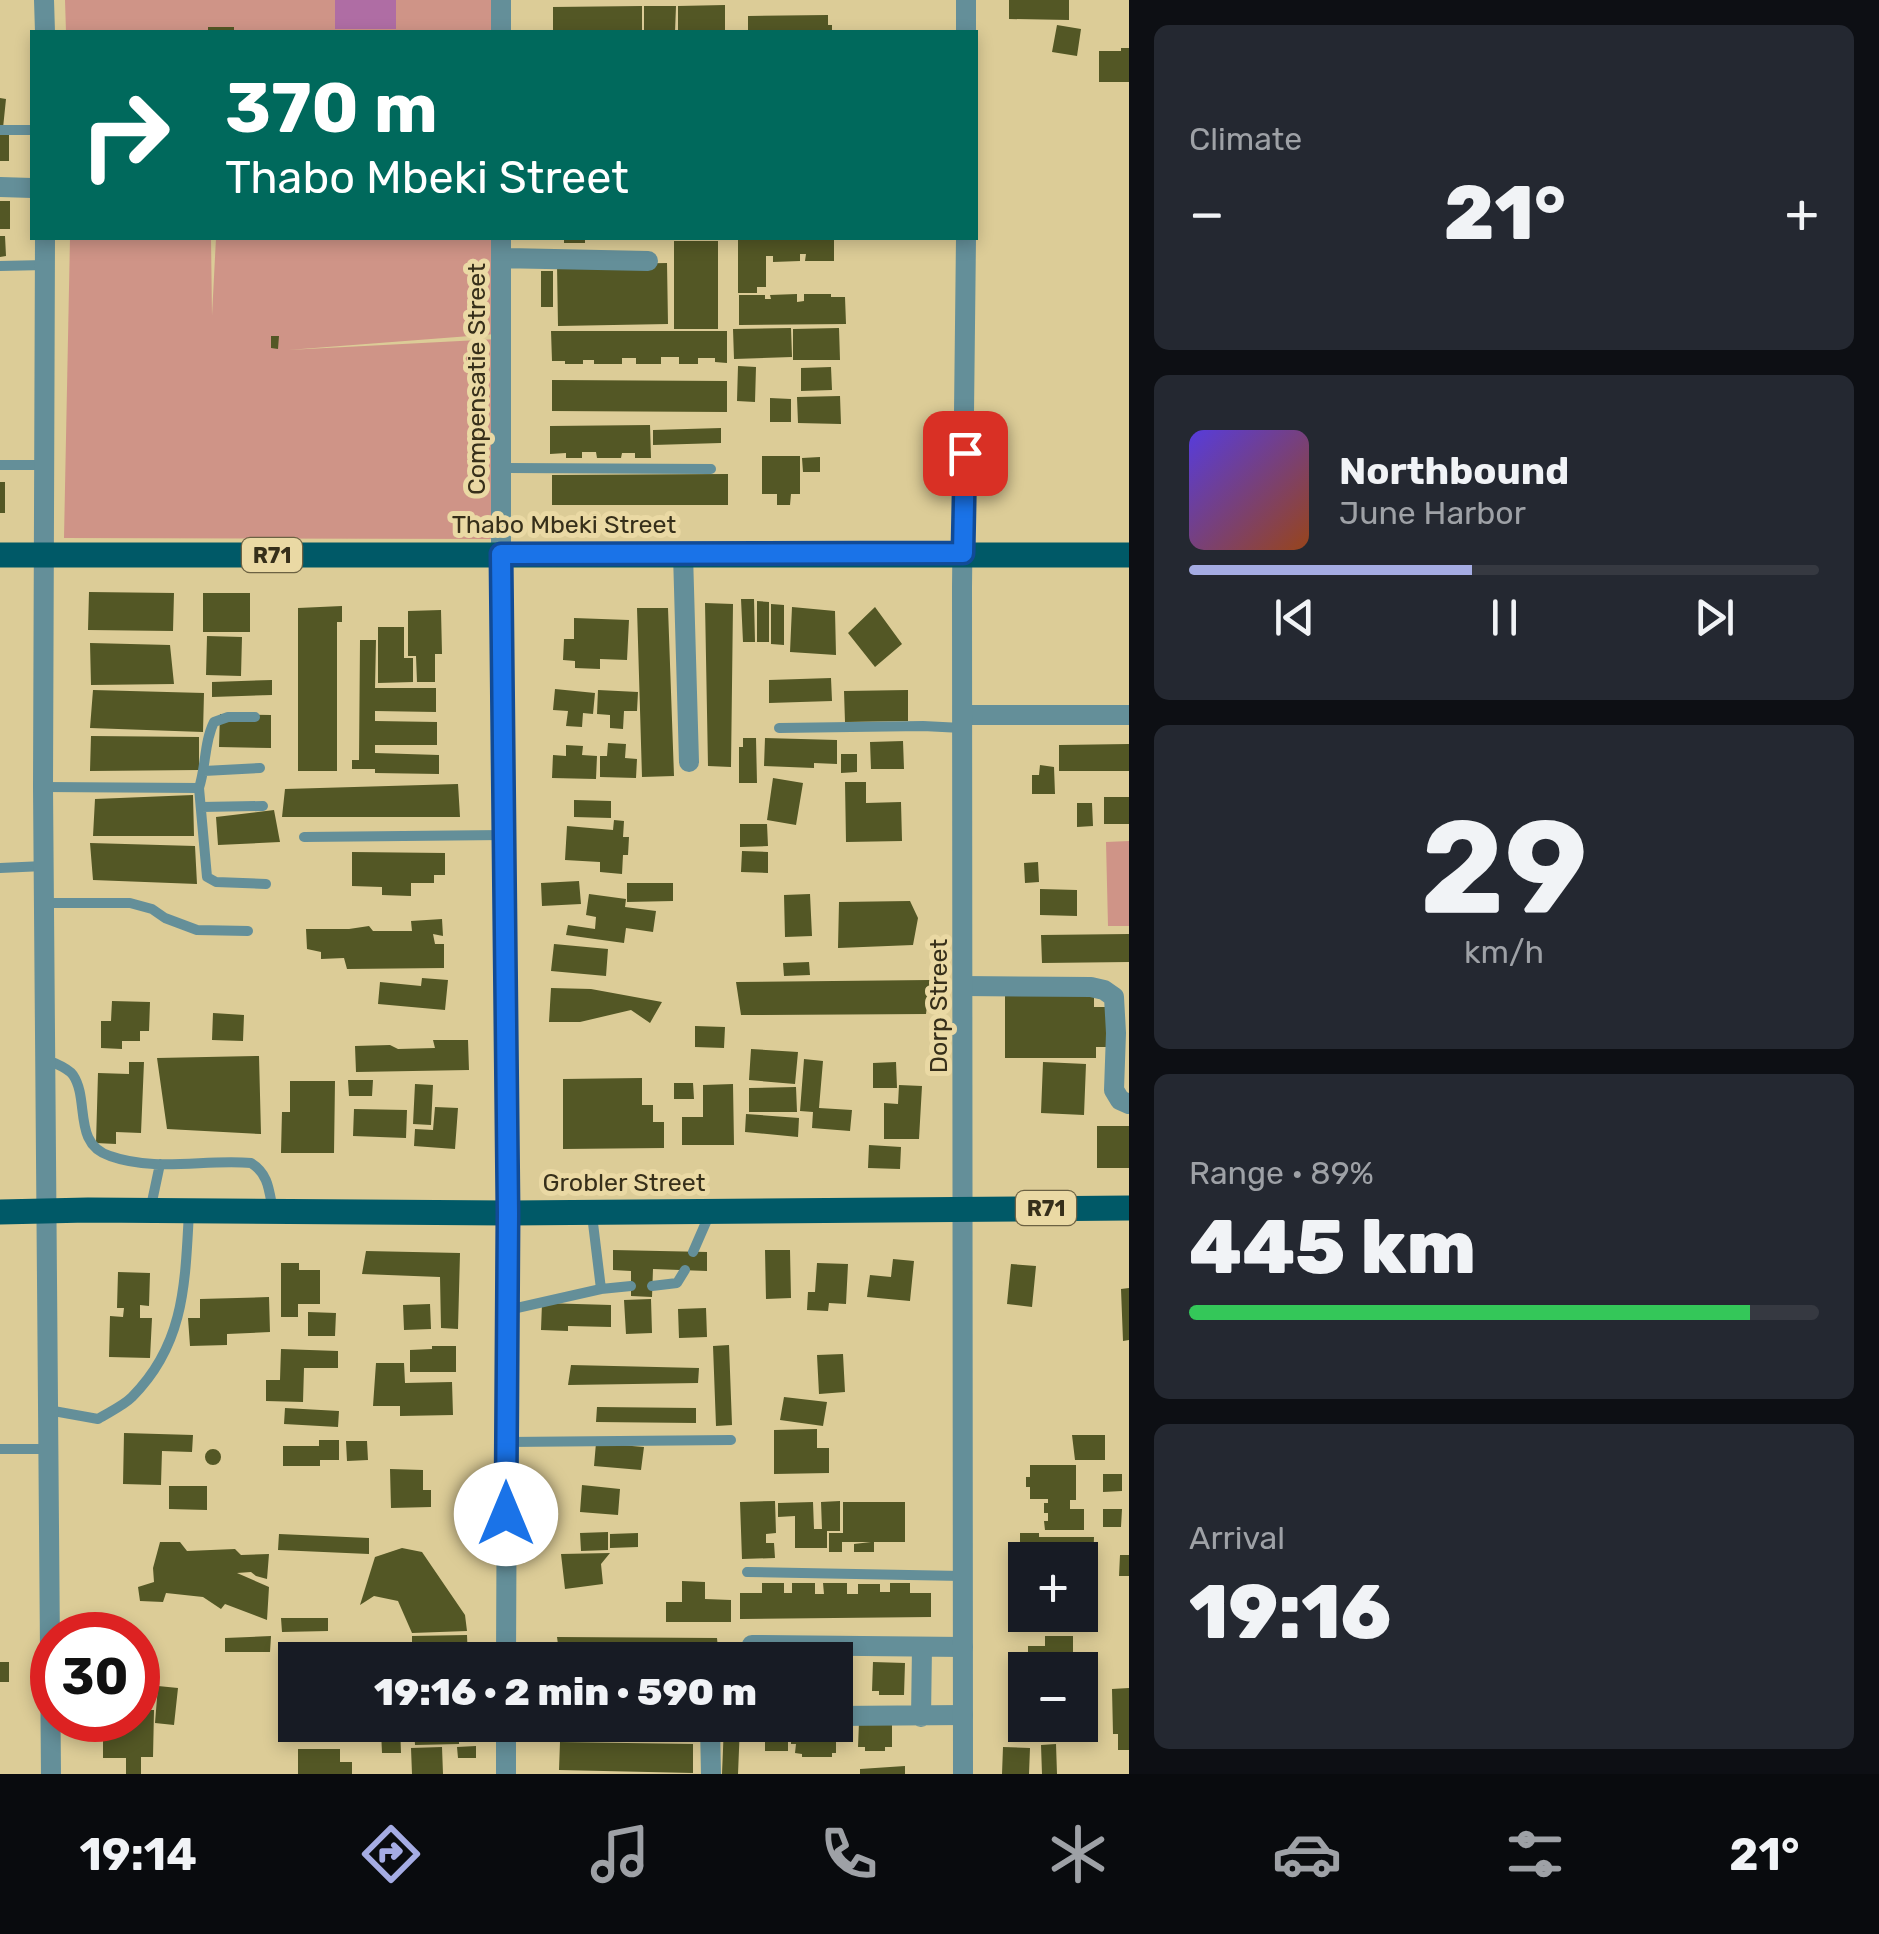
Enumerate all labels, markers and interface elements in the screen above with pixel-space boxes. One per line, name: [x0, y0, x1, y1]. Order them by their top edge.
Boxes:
text: 370 m: [225, 67, 438, 150]
icon: right: [60, 70, 190, 200]
text: Climate: [1189, 120, 1302, 158]
text: Thabo Mbeki Street: [225, 151, 629, 204]
text: 21°: [1444, 169, 1566, 258]
text: −: [1189, 181, 1225, 246]
text: +: [1785, 181, 1819, 246]
street label: Compensatie Street: [462, 263, 491, 495]
pin: [923, 411, 1008, 496]
icon: arrive: [938, 426, 993, 481]
text: Northbound: [1339, 448, 1569, 494]
text: June Harbor: [1339, 494, 1526, 532]
street label: Thabo Mbeki Street: [452, 510, 676, 539]
road number: R71: [242, 538, 302, 572]
icon: previous: [1267, 590, 1322, 645]
icon: pause: [1477, 590, 1532, 645]
icon: next: [1687, 590, 1742, 645]
text: 29: [1420, 790, 1588, 945]
text: km/h: [1464, 933, 1544, 971]
street label: Dorp Street: [924, 939, 953, 1073]
text: Range · 89%: [1189, 1154, 1374, 1192]
street label: Grobler Street: [543, 1168, 706, 1197]
road number: R71: [1016, 1191, 1076, 1225]
text: 445 km: [1189, 1203, 1476, 1292]
position arrow: [454, 1462, 558, 1566]
text: Arrival: [1189, 1519, 1285, 1557]
map controls: [1008, 1542, 1098, 1742]
button: +: [1008, 1542, 1098, 1632]
text: 19:16: [1189, 1568, 1391, 1657]
speed limit sign: 30: [30, 1612, 160, 1742]
button: −: [1008, 1652, 1098, 1742]
text: 19:16 · 2 min · 590 m: [374, 1669, 757, 1715]
icon: directions: [356, 1819, 426, 1889]
icon: music: [585, 1819, 655, 1889]
icon: phone: [814, 1819, 884, 1889]
icon: climate: [1043, 1819, 1113, 1889]
icon: car: [1272, 1819, 1342, 1889]
icon: filters: [1500, 1819, 1570, 1889]
text: 19:14: [79, 1828, 197, 1881]
text: 21°: [1729, 1828, 1799, 1881]

